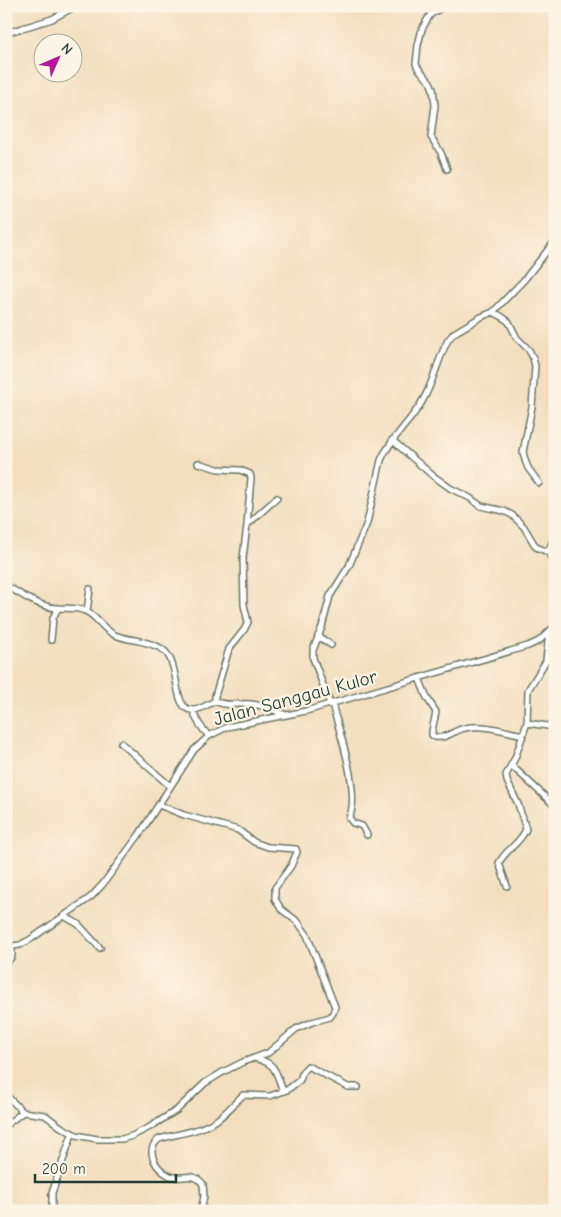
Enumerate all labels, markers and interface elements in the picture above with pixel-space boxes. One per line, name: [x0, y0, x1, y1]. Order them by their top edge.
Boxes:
north arrow: [32, 32, 82, 82]
text: N: [58, 40, 76, 58]
street label: Jalan Sanggau Kulor: [211, 665, 380, 730]
scale bar: [35, 1152, 176, 1184]
text: 200 m: [42, 1160, 86, 1178]

